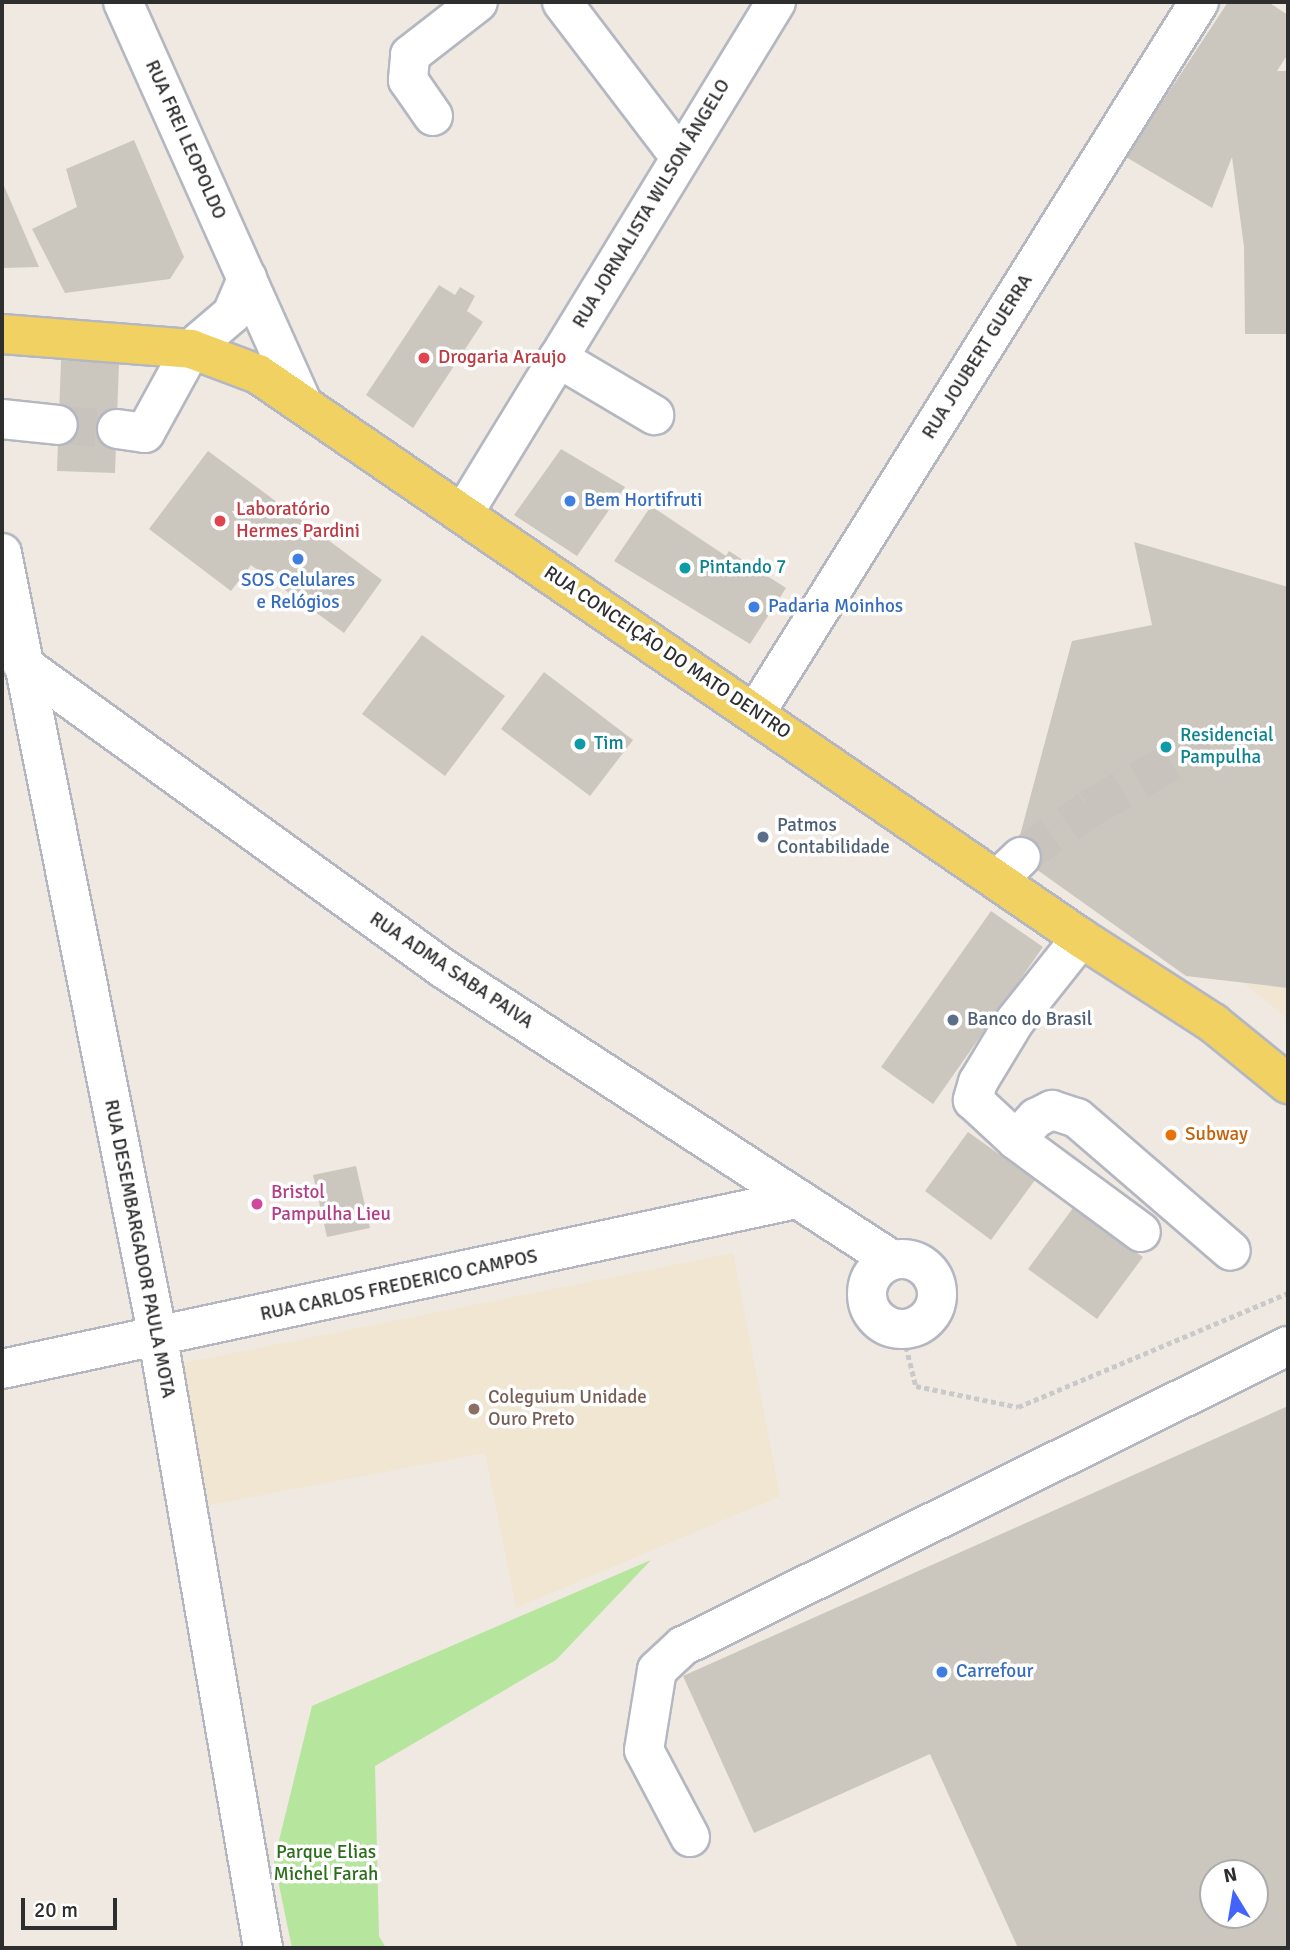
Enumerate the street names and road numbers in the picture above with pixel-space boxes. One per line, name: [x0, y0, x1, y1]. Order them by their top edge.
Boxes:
street label: RUA FREI LEOPOLDO: [140, 57, 230, 223]
street label: RUA JORNALISTA WILSON ÂNGELO: [568, 75, 736, 333]
street label: RUA JOUBERT GUERRA: [918, 270, 1038, 444]
street label: RUA CONCEIÇÃO DO MATO DENTRO: [539, 562, 795, 744]
street label: RUA ADMA SABA PAIVA: [365, 908, 537, 1034]
street label: RUA DESEMBARGADOR PAULA MOTA: [99, 1098, 179, 1400]
street label: RUA CARLOS FREDERICO CAMPOS: [258, 1245, 540, 1327]

